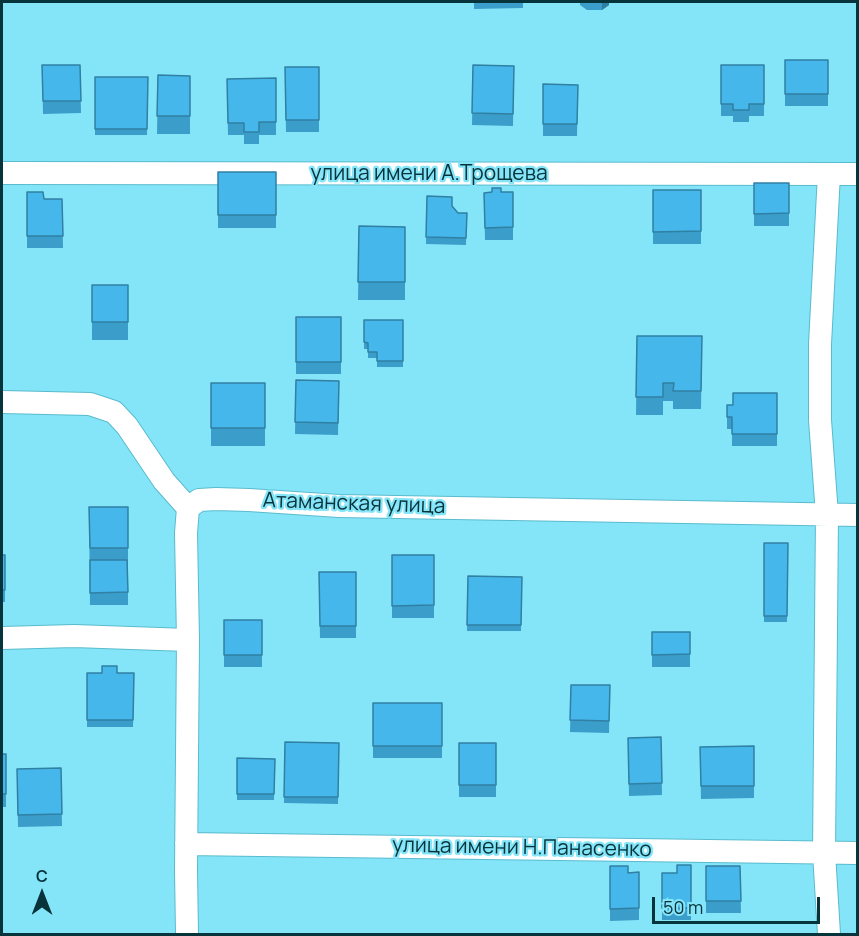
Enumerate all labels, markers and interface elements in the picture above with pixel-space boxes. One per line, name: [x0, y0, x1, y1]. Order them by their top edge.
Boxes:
street label: улица имени А.Трощева: [310, 161, 548, 187]
street label: Атаманская улица: [262, 488, 446, 520]
street label: улица имени Н.Панасенко: [392, 833, 652, 863]
north arrow: [12, 864, 72, 924]
text: С: [36, 865, 48, 887]
scale bar: [655, 885, 823, 923]
text: 50 m: [663, 895, 703, 919]

